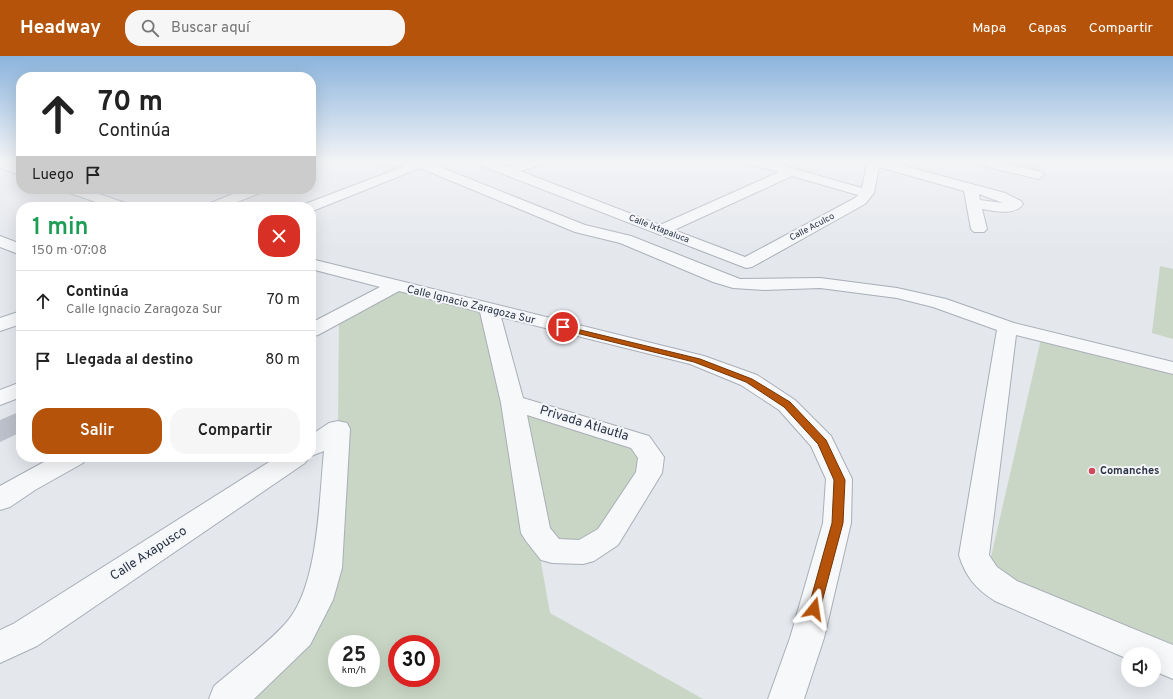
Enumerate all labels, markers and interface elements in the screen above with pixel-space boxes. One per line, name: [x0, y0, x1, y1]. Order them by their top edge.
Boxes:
search box: [125, 10, 405, 46]
text: Headway: [20, 16, 101, 40]
icon: search: [139, 17, 161, 39]
text: Buscar aquí: [171, 19, 250, 38]
text: Mapa: [972, 20, 1006, 37]
text: Capas: [1028, 20, 1067, 37]
text: Compartir: [1089, 20, 1153, 37]
text: 70 m: [98, 85, 163, 121]
icon: ahead: [32, 88, 84, 140]
text: Continúa: [98, 120, 170, 143]
icon: arrive: [82, 164, 104, 186]
text: Luego: [32, 166, 74, 185]
street label: Calle Aculco: [788, 211, 836, 243]
street label: Calle Ixtapaluca: [627, 212, 691, 246]
text: 1 min: [32, 213, 89, 243]
button: close: [258, 215, 300, 257]
text: 150 m · 07:08: [32, 243, 107, 259]
street label: Calle Ignacio Zaragoza Sur: [405, 282, 537, 328]
text: Continúa: [66, 283, 128, 302]
icon: ahead: [32, 290, 54, 312]
text: 70 m: [267, 291, 300, 310]
text: Calle Ignacio Zaragoza Sur: [66, 302, 222, 318]
pin: [546, 310, 580, 344]
icon: arrive: [552, 316, 574, 338]
icon: arrive: [32, 350, 54, 372]
text: Llegada al destino: [66, 351, 193, 370]
text: 80 m: [265, 351, 300, 370]
street label: Privada Atlautla: [537, 403, 631, 445]
button: Salir: [32, 408, 162, 454]
button: Compartir: [170, 408, 300, 454]
place label: Comanches: [1100, 464, 1159, 478]
marker: Comanches: [1087, 466, 1097, 476]
street label: Calle Axapusco: [108, 523, 190, 585]
position arrow: [793, 588, 835, 630]
speed limit sign: 30: [388, 635, 440, 687]
text: 25: [342, 643, 366, 669]
map controls: [1121, 647, 1161, 687]
button: sound: [1121, 647, 1161, 687]
text: km/h: [342, 664, 366, 677]

